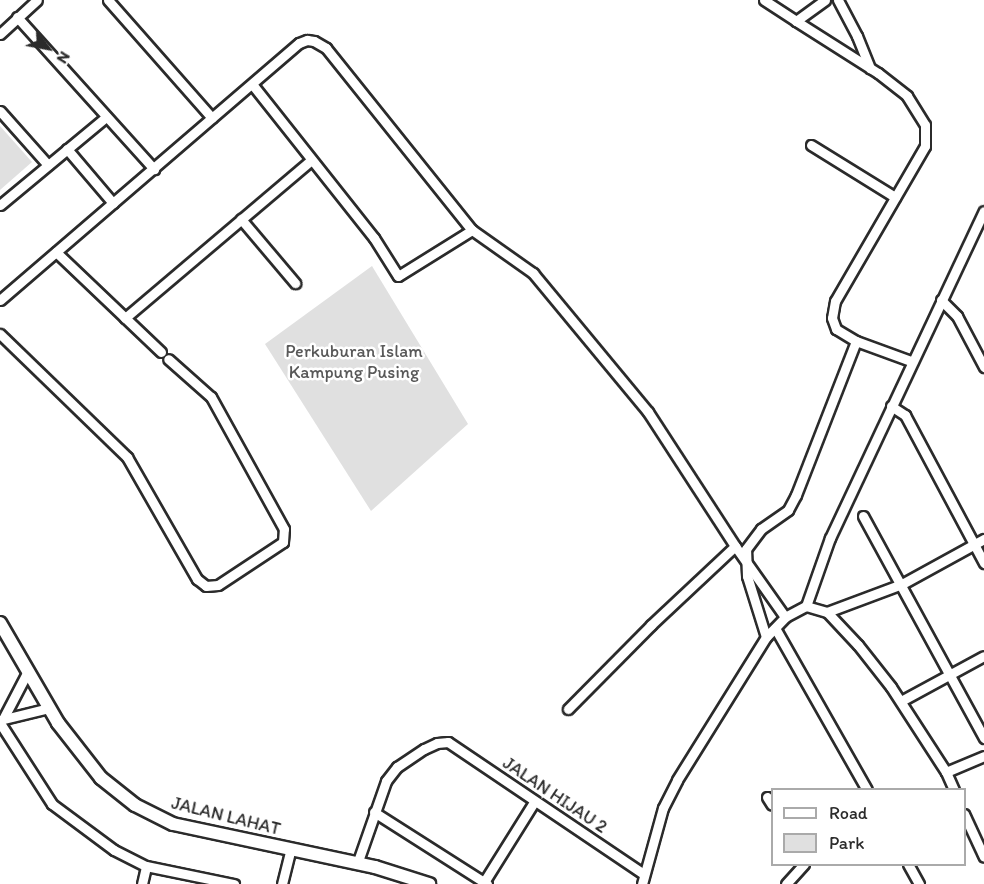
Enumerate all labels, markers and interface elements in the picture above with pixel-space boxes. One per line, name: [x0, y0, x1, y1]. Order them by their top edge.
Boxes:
north arrow: [18, 18, 78, 78]
text: N: [53, 48, 75, 67]
park label: Perkuburan Islam Kampung Pusing: [285, 341, 423, 384]
street label: JALAN HIJAU 2: [499, 752, 611, 838]
legend: [771, 788, 966, 866]
street label: JALAN LAHAT: [169, 792, 283, 840]
text: Road: [829, 802, 868, 824]
text: Park: [829, 832, 864, 854]

